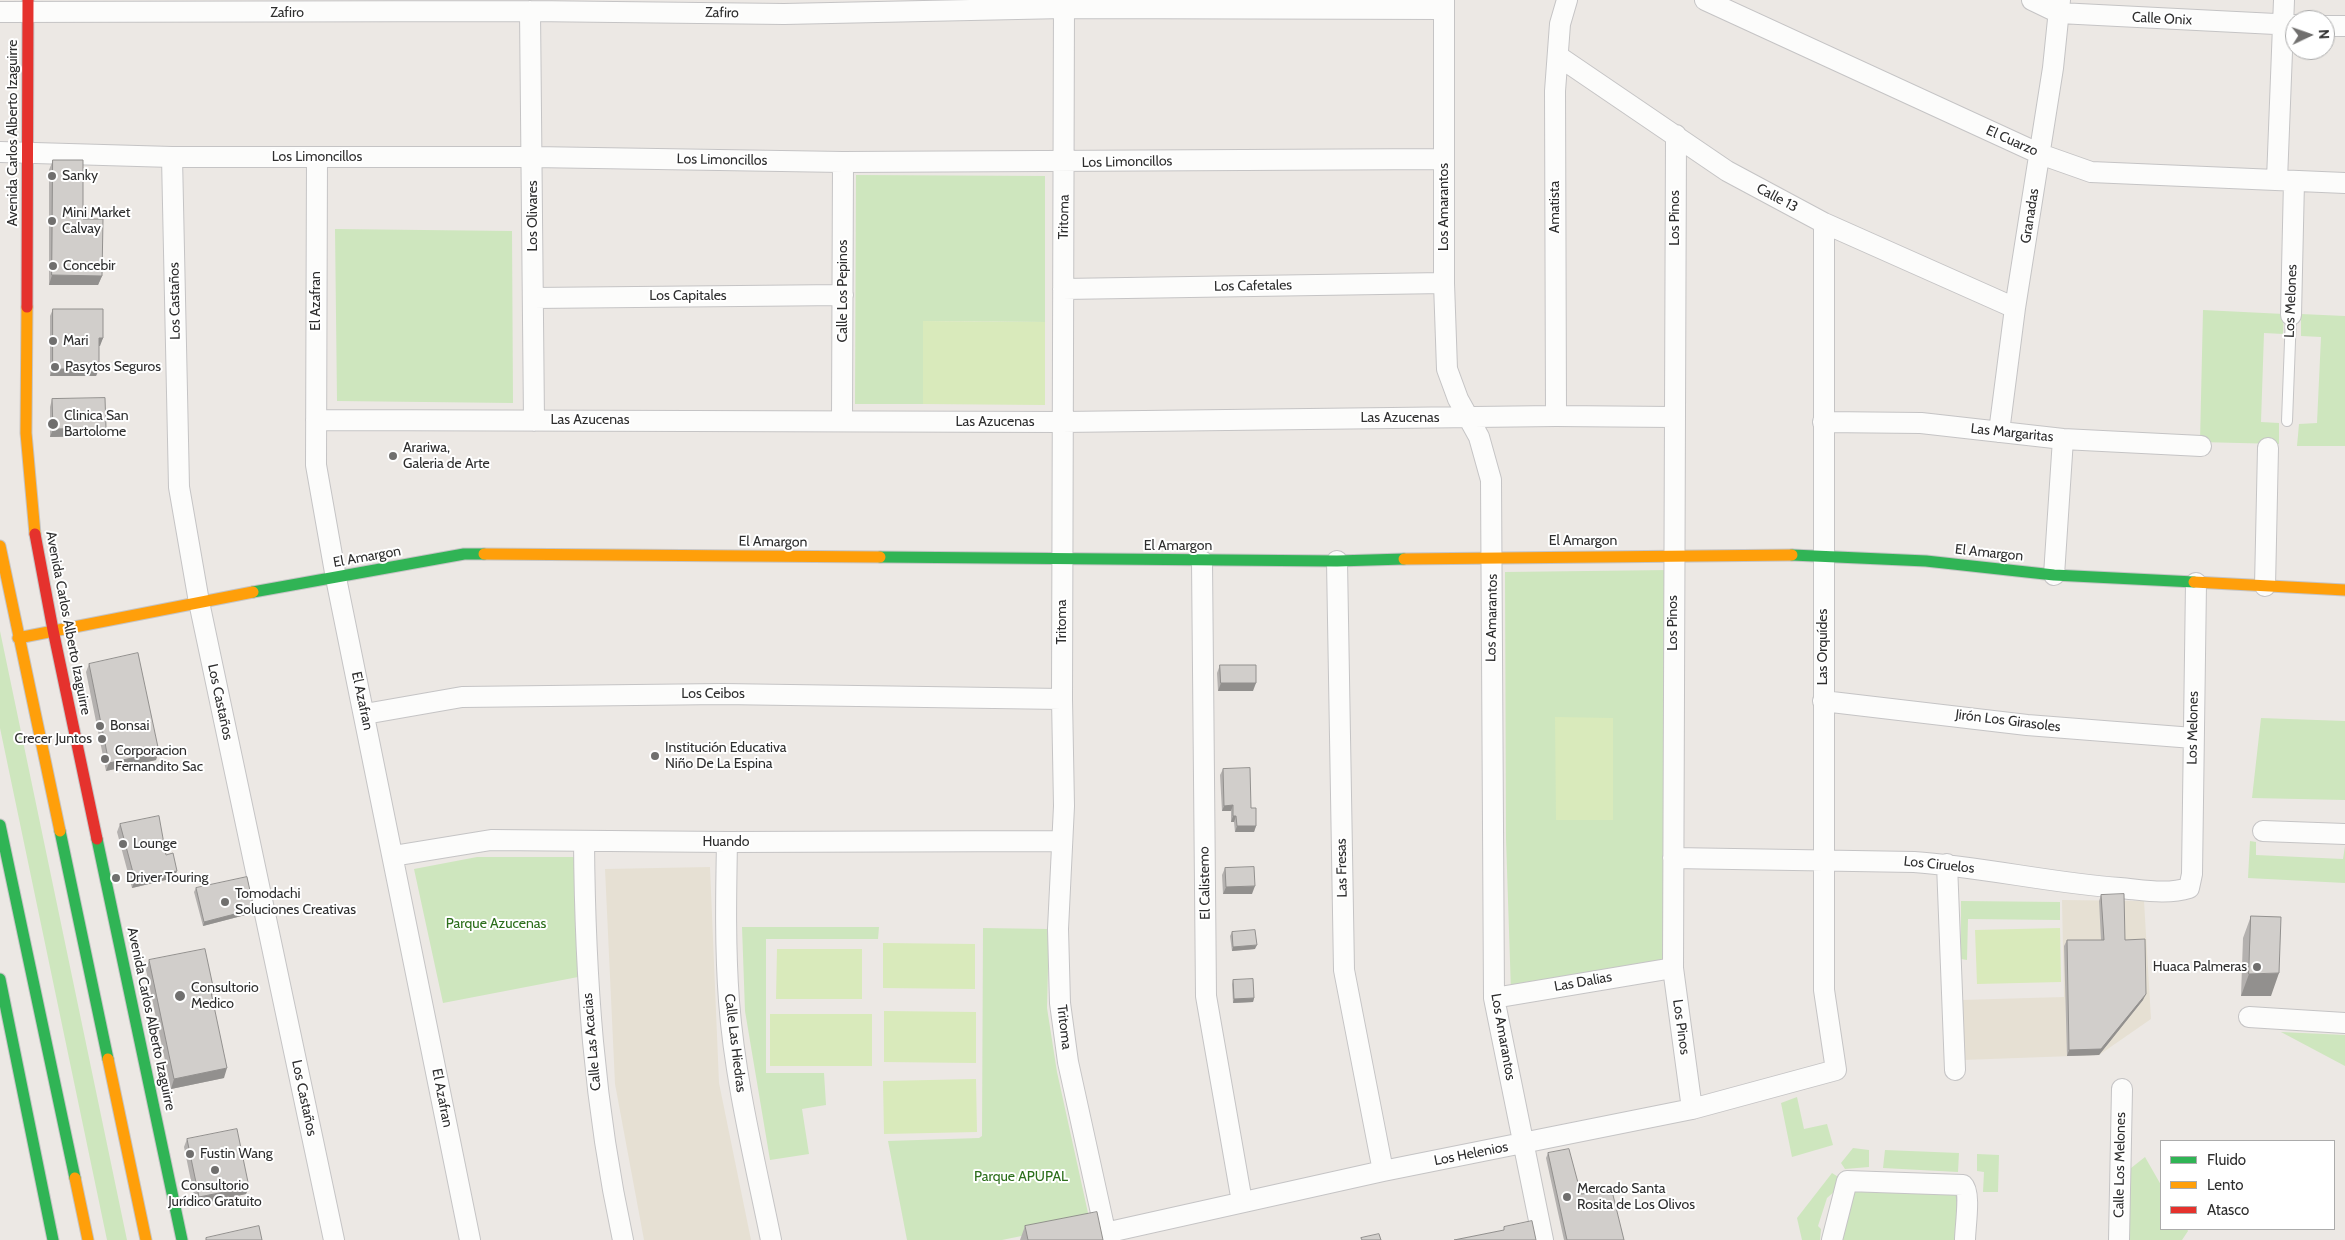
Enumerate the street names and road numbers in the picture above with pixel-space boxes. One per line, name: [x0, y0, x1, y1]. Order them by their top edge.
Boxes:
street label: Zafiro: [705, 4, 739, 22]
street label: Zafiro: [270, 5, 304, 21]
street label: Calle Onix: [2131, 9, 2193, 29]
street label: Avenida Carlos Alberto Izaguirre: [5, 40, 21, 226]
street label: El Cuarzo: [1983, 122, 2041, 160]
street label: Los Limoncillos: [272, 149, 362, 165]
street label: Los Limoncillos: [677, 151, 767, 169]
street label: Los Limoncillos: [1082, 153, 1172, 171]
street label: Los Amarantos: [1436, 163, 1452, 251]
street label: Los Olivares: [525, 180, 541, 252]
street label: Calle 13: [1753, 180, 1801, 216]
street label: Amatista: [1547, 181, 1563, 233]
street label: Granadas: [2017, 187, 2043, 245]
street label: Los Pinos: [1667, 190, 1683, 246]
street label: Tritoma: [1055, 194, 1073, 240]
street label: Calle Los Pepinos: [835, 240, 851, 342]
street label: Los Castaños: [166, 262, 184, 340]
street label: Los Melones: [2281, 264, 2301, 338]
street label: El Azafran: [308, 271, 324, 331]
street label: Los Cafetales: [1214, 277, 1292, 295]
street label: Los Capitales: [649, 288, 727, 304]
street label: Las Azucenas: [1360, 410, 1440, 426]
street label: Las Azucenas: [550, 412, 630, 428]
street label: Las Azucenas: [955, 414, 1035, 430]
street label: Las Margaritas: [1970, 420, 2054, 446]
street label: Avenida Carlos Alberto Izaguirre: [42, 530, 94, 716]
street label: El Amargon: [739, 533, 807, 551]
street label: El Amargon: [1549, 533, 1617, 549]
street label: El Amargon: [1144, 538, 1212, 554]
street label: El Amargon: [1954, 541, 2024, 565]
street label: El Amargon: [332, 543, 402, 571]
street label: Los Amarantos: [1483, 574, 1501, 662]
street label: Los Pinos: [1665, 595, 1681, 651]
street label: Tritoma: [1054, 600, 1070, 644]
street label: Las Orquídes: [1815, 609, 1831, 685]
street label: Los Castaños: [204, 662, 236, 742]
street label: El Azafran: [348, 670, 376, 732]
street label: Los Ceibos: [681, 686, 745, 702]
street label: Los Melones: [2184, 691, 2202, 765]
street label: Jirón Los Girasoles: [1954, 706, 2062, 736]
street label: Huando: [702, 834, 750, 850]
street label: Las Fresas: [1333, 838, 1351, 898]
street label: El Calistemo: [1196, 846, 1214, 920]
street label: Los Ciruelos: [1903, 853, 1975, 877]
street label: Avenida Carlos Alberto Izaguirre: [123, 926, 179, 1112]
street label: Las Dalias: [1553, 969, 1613, 995]
street label: Calle Las Acacias: [579, 992, 605, 1092]
street label: Los Amarantos: [1487, 992, 1519, 1082]
street label: Calle Las Hiedras: [721, 993, 749, 1093]
street label: Los Pinos: [1669, 998, 1693, 1056]
street label: Tritoma: [1053, 1004, 1075, 1050]
street label: Los Castaños: [288, 1058, 320, 1138]
street label: El Azafran: [428, 1067, 456, 1129]
street label: Calle Los Melones: [2111, 1112, 2129, 1218]
street label: Los Helenios: [1433, 1139, 1509, 1169]

